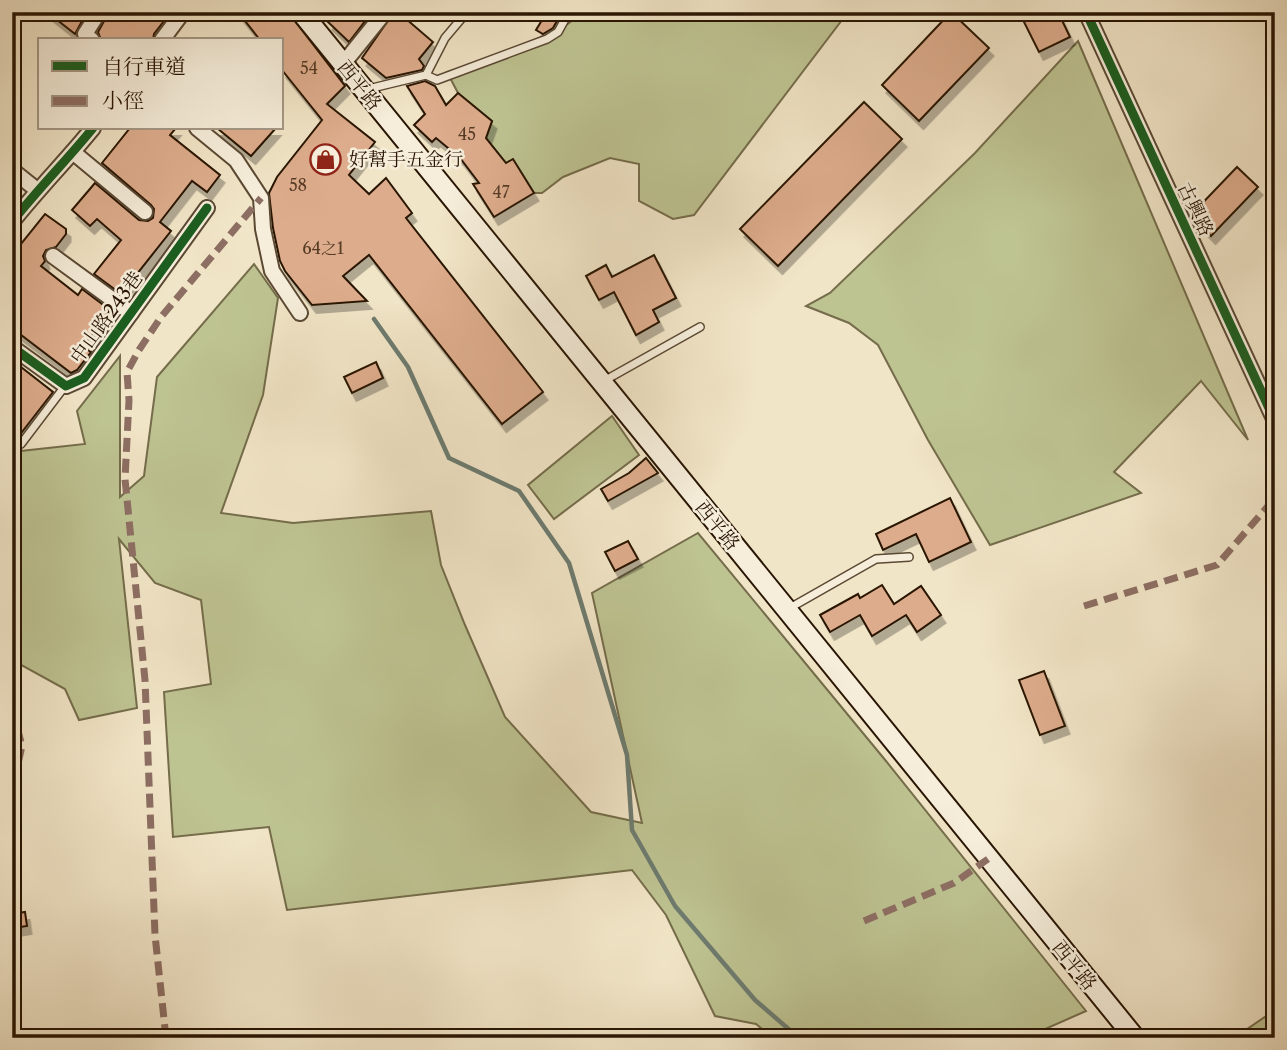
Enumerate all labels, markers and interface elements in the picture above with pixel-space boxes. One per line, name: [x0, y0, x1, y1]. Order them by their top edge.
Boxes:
legend: [38, 38, 284, 130]
text: 自行車道: [102, 54, 186, 79]
street label: 西平路: [333, 56, 386, 115]
house number: 54: [300, 58, 318, 78]
text: 小徑: [102, 88, 144, 113]
house number: 45: [458, 124, 476, 144]
shop icon: 好幫手五金行: [309, 142, 343, 176]
place label: 好幫手五金行: [349, 148, 463, 171]
house number: 58: [289, 175, 307, 195]
street label: 古興路: [1173, 179, 1218, 240]
house number: 47: [492, 182, 510, 202]
house number: 64之1: [302, 238, 344, 258]
street label: 中山路243巷: [65, 267, 148, 368]
street label: 西平路: [691, 496, 744, 555]
street label: 西平路: [1048, 936, 1101, 995]

